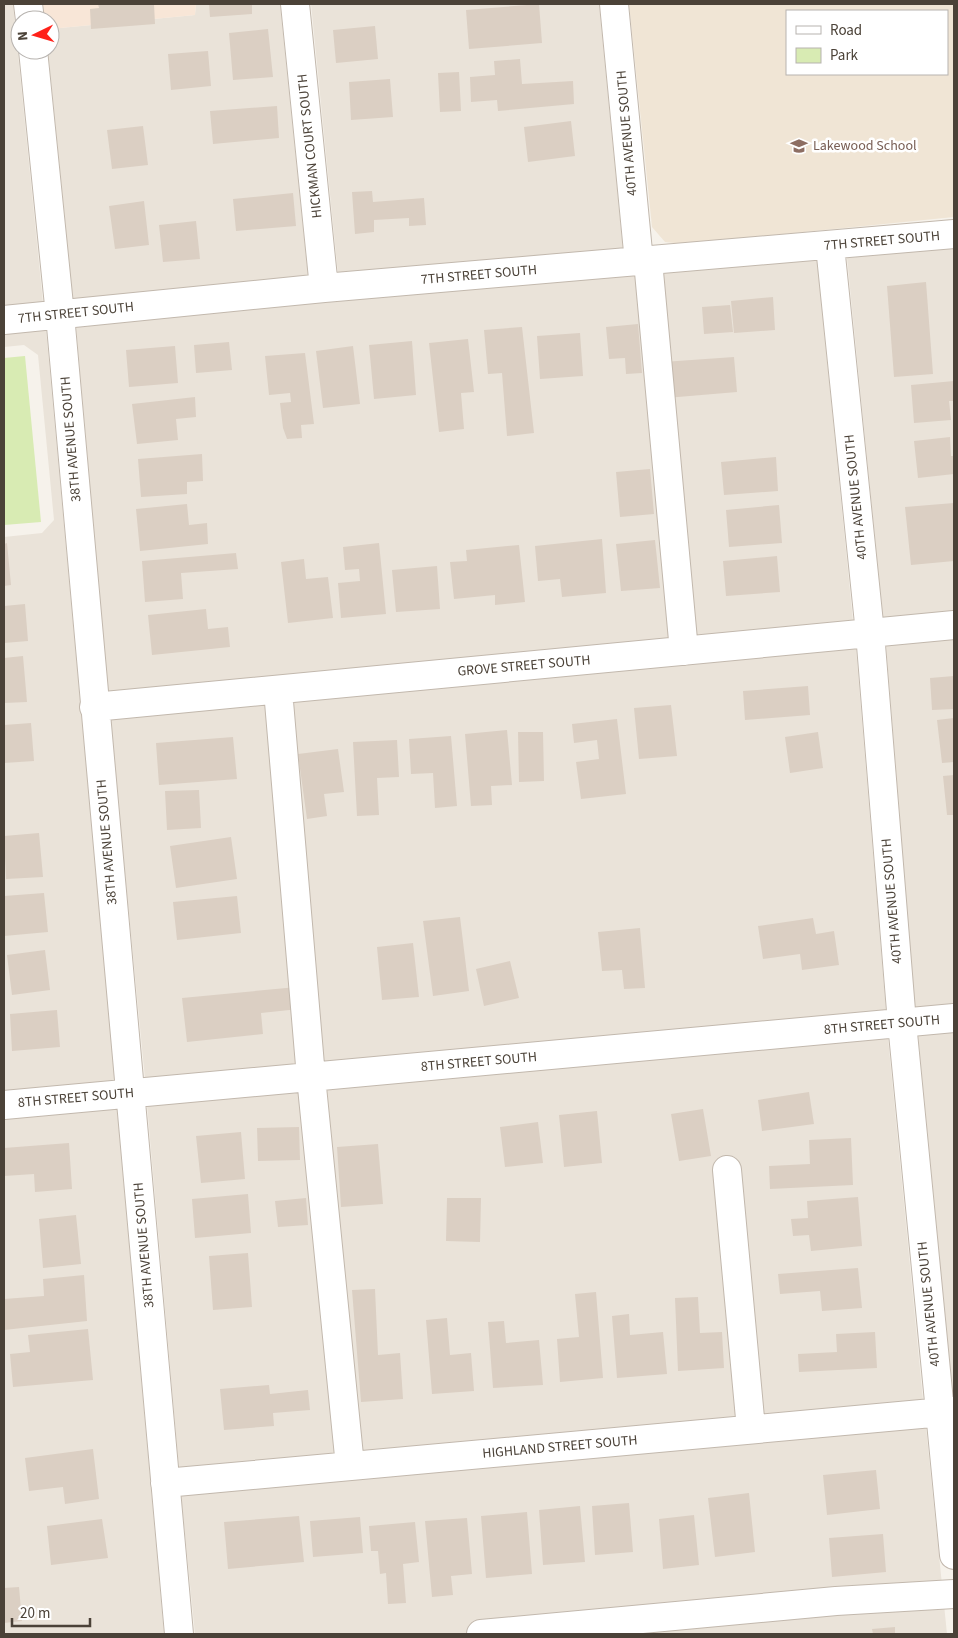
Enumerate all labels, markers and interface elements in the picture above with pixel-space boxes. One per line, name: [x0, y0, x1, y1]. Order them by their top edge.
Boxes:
north arrow: [10, 10, 60, 60]
legend: [786, 10, 948, 75]
text: Road: [830, 20, 862, 41]
text: N: [13, 31, 33, 42]
text: Park: [830, 45, 859, 66]
street label: 40TH AVENUE SOUTH: [612, 69, 642, 197]
street label: HICKMAN COURT SOUTH: [292, 73, 328, 219]
school or university icon: Lakewood School: [789, 136, 809, 156]
place label: Lakewood School: [813, 136, 917, 156]
street label: 7TH STREET SOUTH: [823, 226, 941, 256]
street label: 7TH STREET SOUTH: [420, 260, 538, 290]
street label: 7TH STREET SOUTH: [17, 297, 135, 329]
street label: 38TH AVENUE SOUTH: [56, 375, 86, 503]
street label: 40TH AVENUE SOUTH: [839, 433, 873, 561]
street label: GROVE STREET SOUTH: [457, 650, 591, 682]
street label: 38TH AVENUE SOUTH: [92, 778, 122, 906]
street label: 40TH AVENUE SOUTH: [877, 837, 907, 965]
street label: 8TH STREET SOUTH: [823, 1010, 941, 1040]
street label: 8TH STREET SOUTH: [420, 1047, 538, 1077]
street label: 8TH STREET SOUTH: [17, 1083, 135, 1113]
street label: 38TH AVENUE SOUTH: [129, 1181, 159, 1309]
street label: 40TH AVENUE SOUTH: [912, 1240, 946, 1368]
street label: HIGHLAND STREET SOUTH: [482, 1430, 638, 1464]
scale bar: [12, 1596, 90, 1628]
text: 20 m: [20, 1603, 50, 1624]

